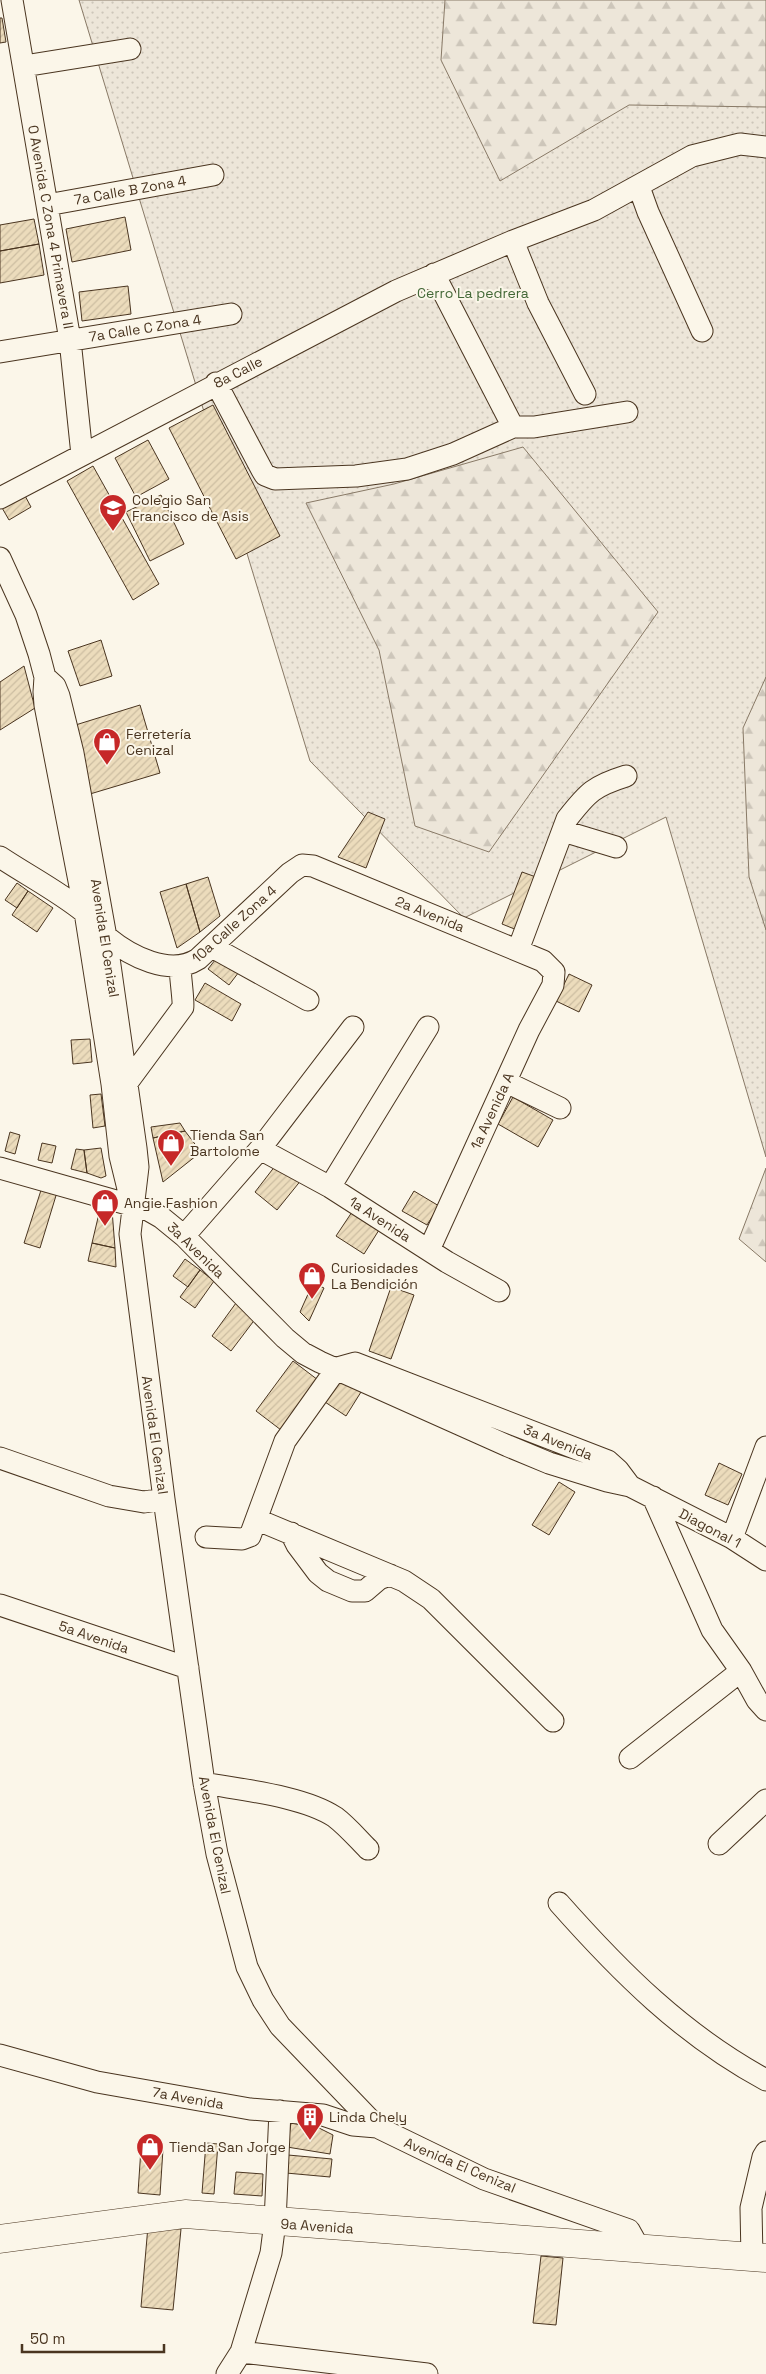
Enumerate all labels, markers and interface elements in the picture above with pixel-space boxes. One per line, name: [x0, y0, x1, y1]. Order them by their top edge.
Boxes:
street label: 0 Avenida C Zona 4 Primavera II: [24, 124, 78, 330]
street label: 7a Calle B Zona 4: [72, 171, 188, 209]
park label: Cerro La pedrera: [417, 284, 529, 302]
street label: 7a Calle C Zona 4: [88, 310, 203, 346]
street label: 8a Calle: [210, 352, 266, 392]
place label: Colegio San Francisco de Asis: [132, 491, 249, 525]
school or university icon: Colegio San Francisco de Asis: [98, 493, 128, 532]
place label: Ferretería Cenizal: [126, 725, 191, 759]
shop icon: Ferretería Cenizal: [92, 727, 122, 766]
street label: Avenida El Cenizal: [87, 877, 123, 999]
street label: 10a Calle Zona 4: [188, 881, 280, 967]
street label: 2a Avenida: [393, 892, 467, 936]
street label: 1a Avenida A: [466, 1070, 518, 1152]
place label: Tienda San Bartolome: [190, 1126, 264, 1160]
shop icon: Tienda San Bartolome: [156, 1128, 186, 1167]
shop icon: Angie Fashion: [90, 1188, 120, 1227]
street label: 1a Avenida: [346, 1192, 414, 1246]
place label: Angie Fashion: [124, 1194, 218, 1212]
street label: 3a Avenida: [163, 1218, 229, 1282]
place label: Curiosidades La Bendición: [331, 1259, 418, 1293]
shop icon: Curiosidades La Bendición: [297, 1261, 327, 1300]
street label: Avenida El Cenizal: [138, 1374, 172, 1496]
street label: 3a Avenida: [521, 1420, 595, 1464]
street label: Diagonal 1: [676, 1504, 744, 1552]
street label: 5a Avenida: [57, 1617, 131, 1657]
street label: Avenida El Cenizal: [195, 1775, 235, 1895]
street label: 7a Avenida: [151, 2083, 225, 2113]
building icon: Linda Chely: [295, 2102, 325, 2141]
place label: Linda Chely: [329, 2108, 407, 2126]
shop icon: Tienda San Jorge: [135, 2132, 165, 2171]
street label: Avenida El Cenizal: [401, 2133, 519, 2197]
place label: Tienda San Jorge: [169, 2138, 286, 2156]
street label: 9a Avenida: [280, 2214, 354, 2238]
scale bar: [22, 2322, 165, 2354]
text: 50 m: [30, 2329, 65, 2348]

